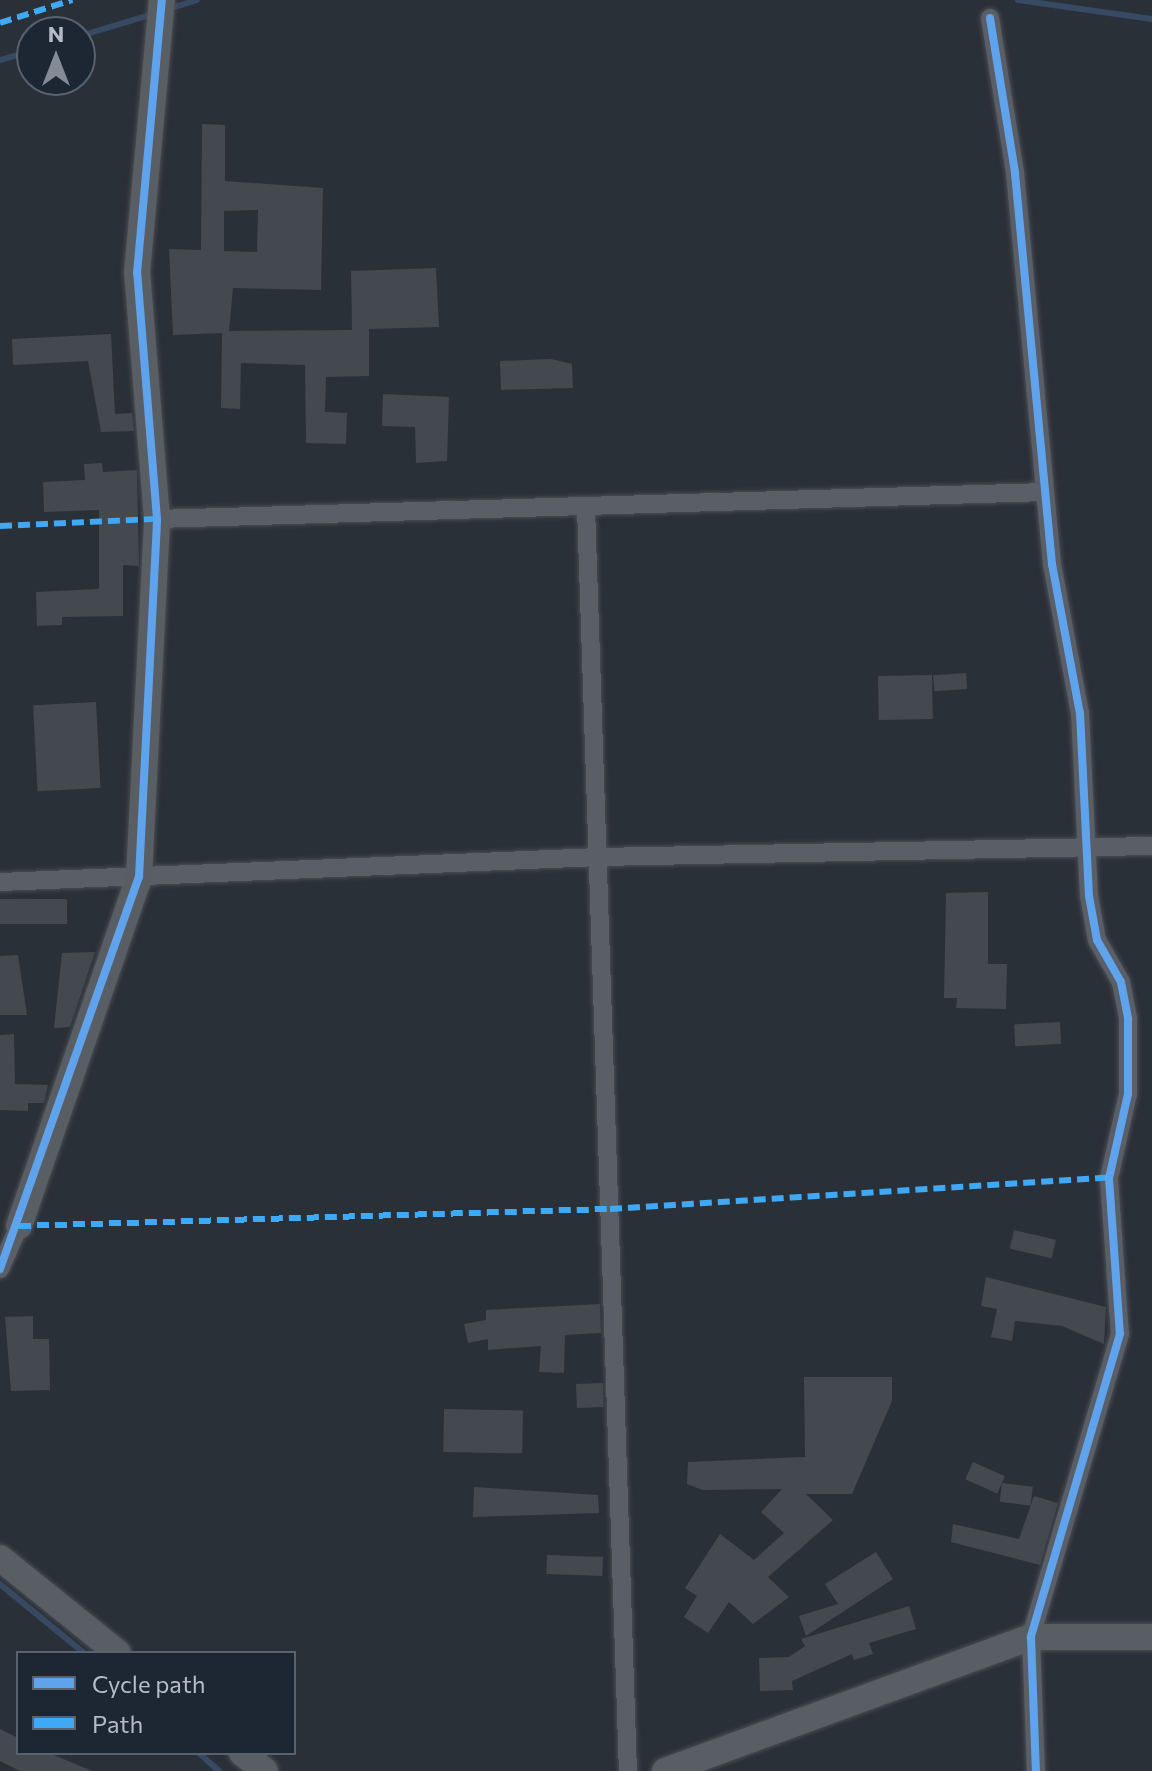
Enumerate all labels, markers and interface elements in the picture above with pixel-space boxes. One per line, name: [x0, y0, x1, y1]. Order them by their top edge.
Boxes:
north arrow: [16, 16, 96, 96]
text: N: [48, 20, 64, 47]
legend: [16, 1651, 296, 1755]
text: Cycle path: [92, 1669, 206, 1698]
text: Path: [92, 1709, 143, 1738]

